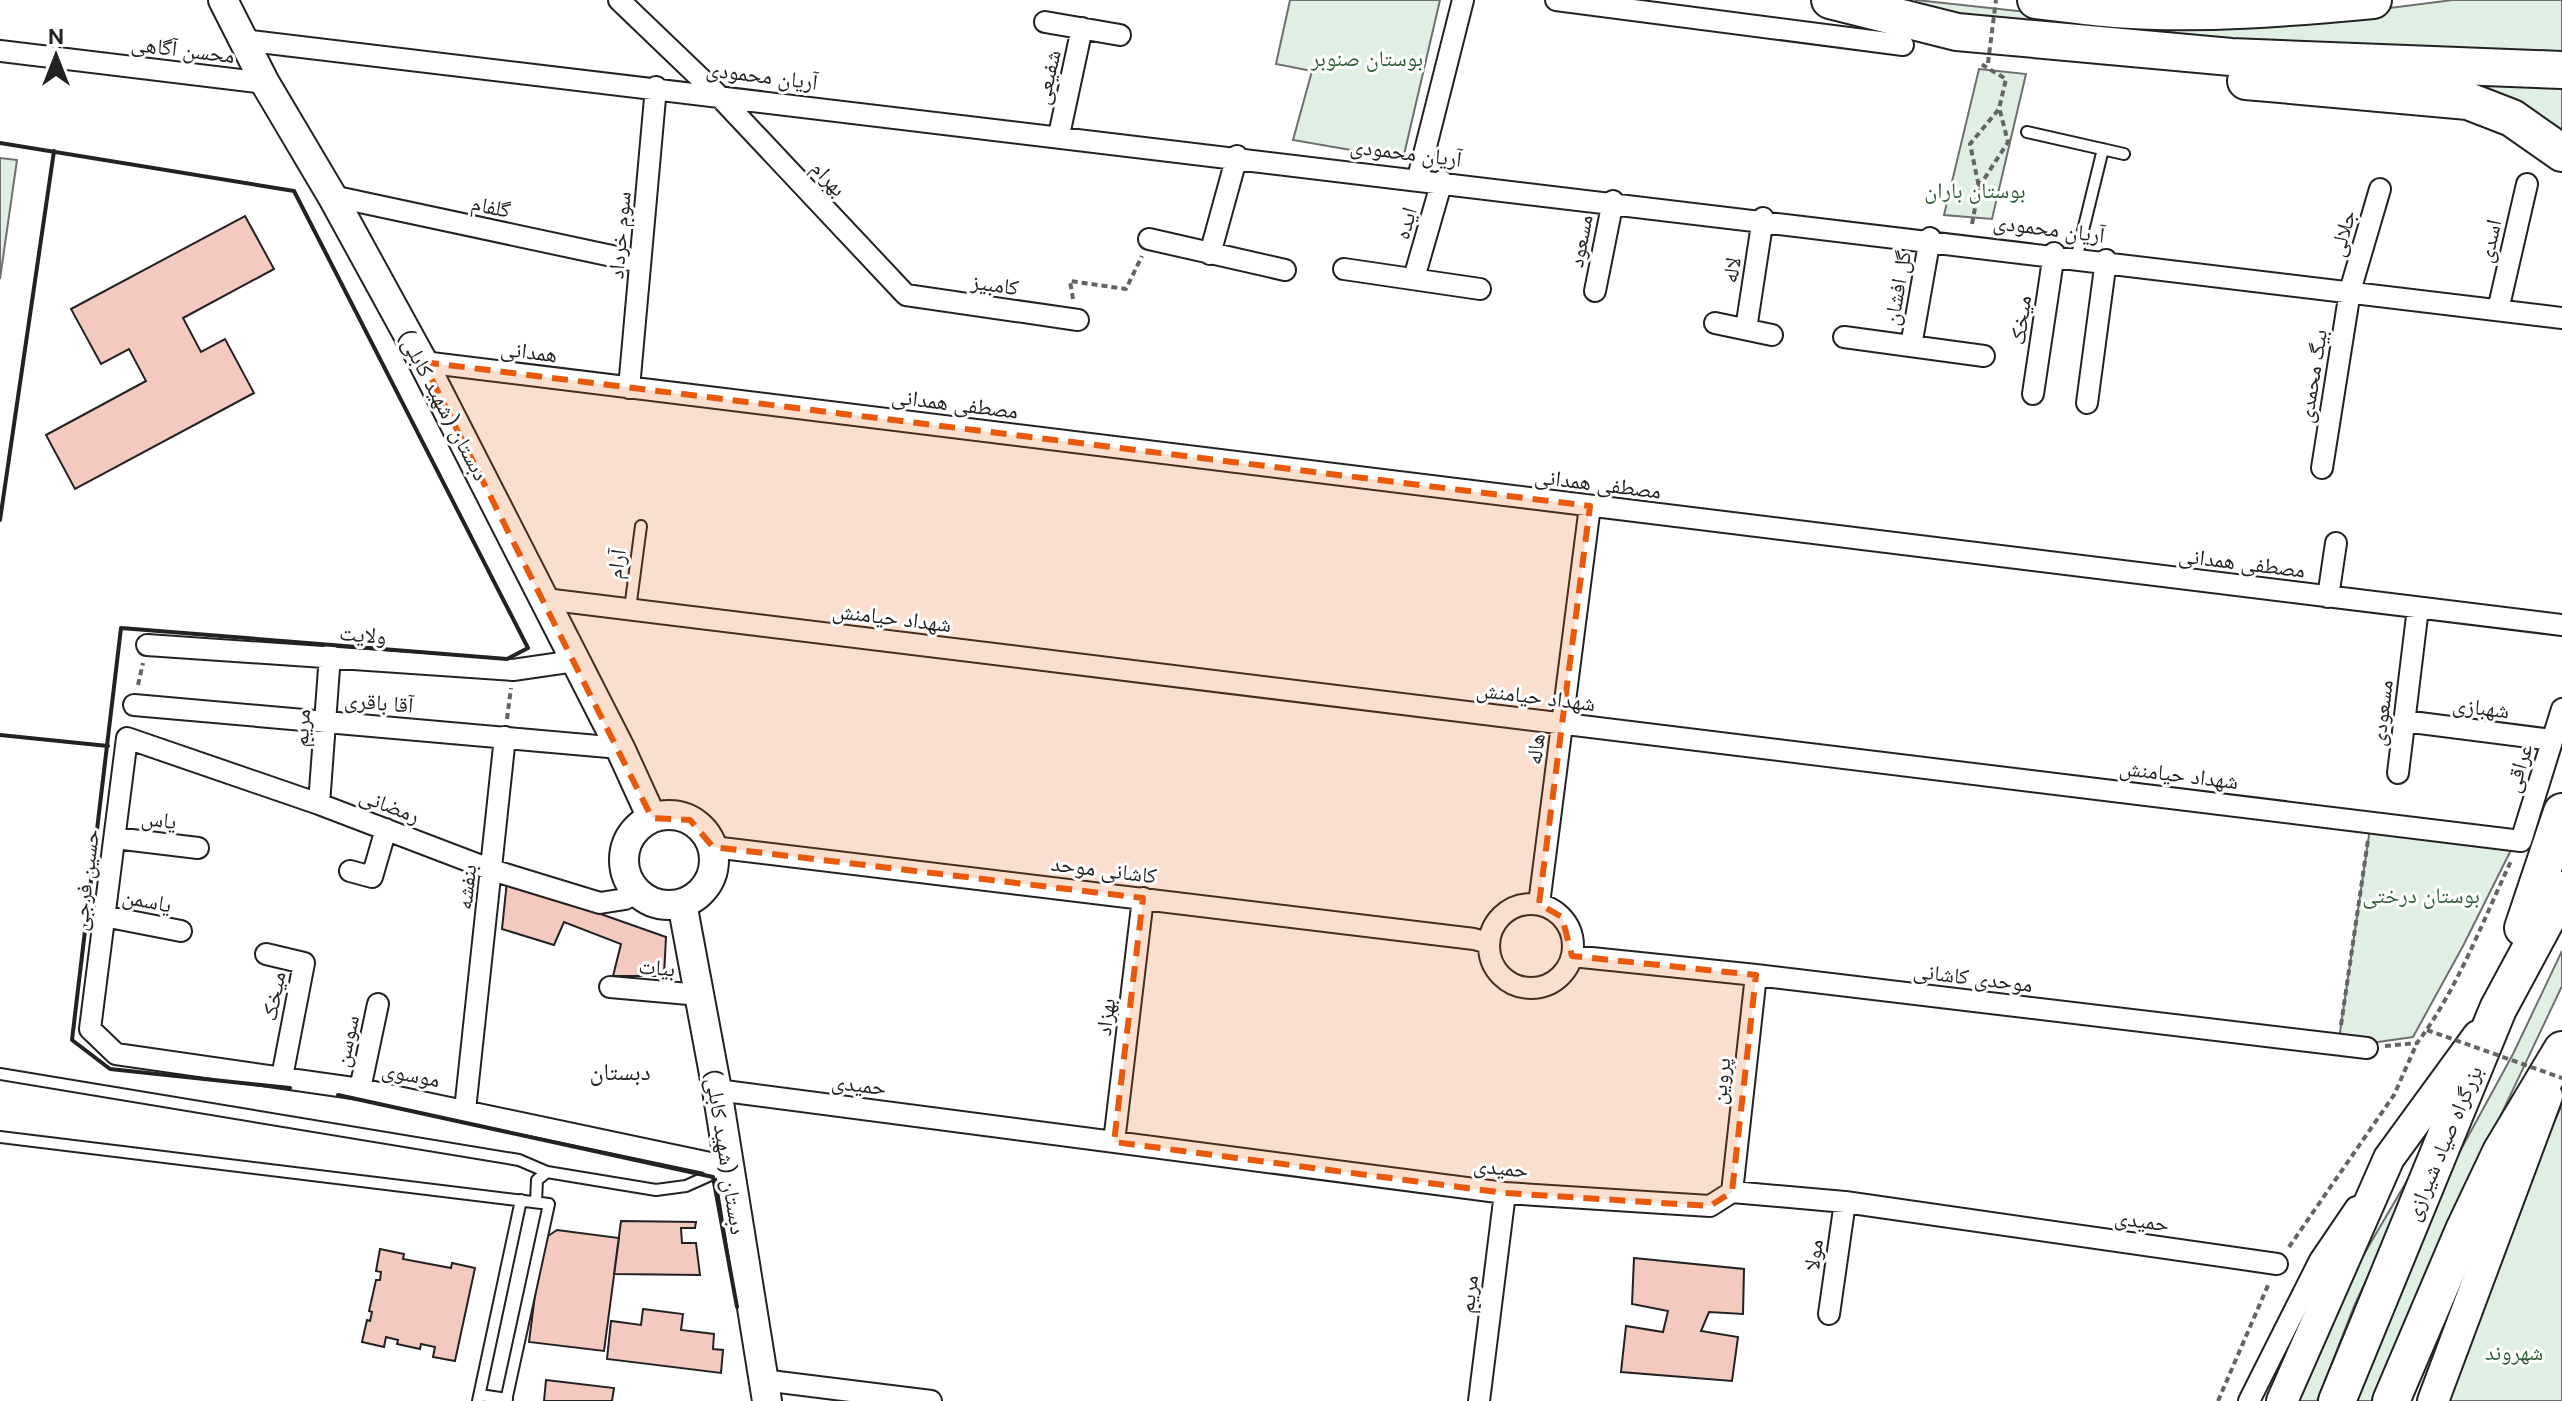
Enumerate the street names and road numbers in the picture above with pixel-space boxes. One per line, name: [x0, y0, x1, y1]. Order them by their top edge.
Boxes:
street label: محسن آگاهی: [129, 29, 236, 70]
street label: شفیعی: [1027, 47, 1068, 107]
street label: آریان محمودی: [704, 54, 820, 97]
street label: آریان محمودی: [1348, 131, 1464, 174]
street label: بهرام: [805, 154, 853, 203]
street label: گلفام: [469, 188, 513, 225]
street label: سوم خرداد: [601, 190, 638, 280]
street label: ایده: [1387, 204, 1424, 243]
street label: جلالی: [2322, 206, 2363, 260]
street label: آریان محمودی: [1991, 207, 2107, 250]
street label: مسعود: [1561, 212, 1600, 270]
street label: اسدی: [2470, 217, 2509, 266]
street label: گل افشان: [1877, 248, 1918, 328]
street label: لاله: [1715, 255, 1748, 285]
street label: کامبیز: [968, 267, 1021, 302]
street label: میخک: [2003, 293, 2038, 347]
street label: دبستان (شهید کابلی): [392, 325, 495, 486]
street label: بیگ محمدی: [2291, 327, 2334, 425]
street label: همدانی: [499, 334, 559, 369]
street label: مصطفی همدانی: [890, 381, 1020, 426]
street label: مصطفی همدانی: [1533, 461, 1663, 506]
street label: مصطفی همدانی: [2177, 540, 2307, 585]
street label: آرام: [600, 547, 633, 581]
street label: شهداد حیامنش: [831, 596, 953, 639]
street label: ولایت: [338, 618, 388, 651]
street label: شهداد حیامنش: [1475, 675, 1597, 718]
street label: مسعودی: [2363, 678, 2400, 748]
street label: آقا باقری: [343, 685, 415, 720]
street label: شهبازی: [2451, 690, 2511, 725]
street label: مریم: [286, 708, 317, 748]
street label: هاله: [1519, 732, 1552, 766]
street label: عراقی: [2497, 740, 2540, 796]
street label: شهداد حیامنش: [2118, 753, 2240, 796]
street label: رمضانی: [356, 781, 424, 830]
street label: یاس: [140, 803, 178, 836]
street label: حسین فرجی: [65, 827, 106, 933]
street label: کاشانی موحد: [1049, 849, 1159, 890]
street label: بنفشه: [450, 863, 483, 911]
street label: یاسمن: [120, 882, 174, 919]
street label: بیات: [637, 951, 676, 984]
street label: موحدی کاشانی: [1912, 956, 2034, 999]
street label: میخک: [255, 969, 292, 1023]
street label: بهزاد: [1089, 997, 1122, 1038]
street label: سوسن: [327, 1013, 366, 1070]
street label: موسوی: [379, 1055, 442, 1094]
street label: پروین: [1704, 1056, 1737, 1106]
street label: بزرگراه صیاد شیرازی: [2398, 1061, 2489, 1225]
street label: دبستان (شهید کابلی): [698, 1067, 753, 1237]
street label: حمیدی: [830, 1067, 888, 1102]
street label: حمیدی: [1472, 1150, 1530, 1185]
street label: حمیدی: [2113, 1202, 2171, 1239]
street label: مولا: [1797, 1237, 1830, 1273]
street label: مریم: [1452, 1273, 1485, 1315]

